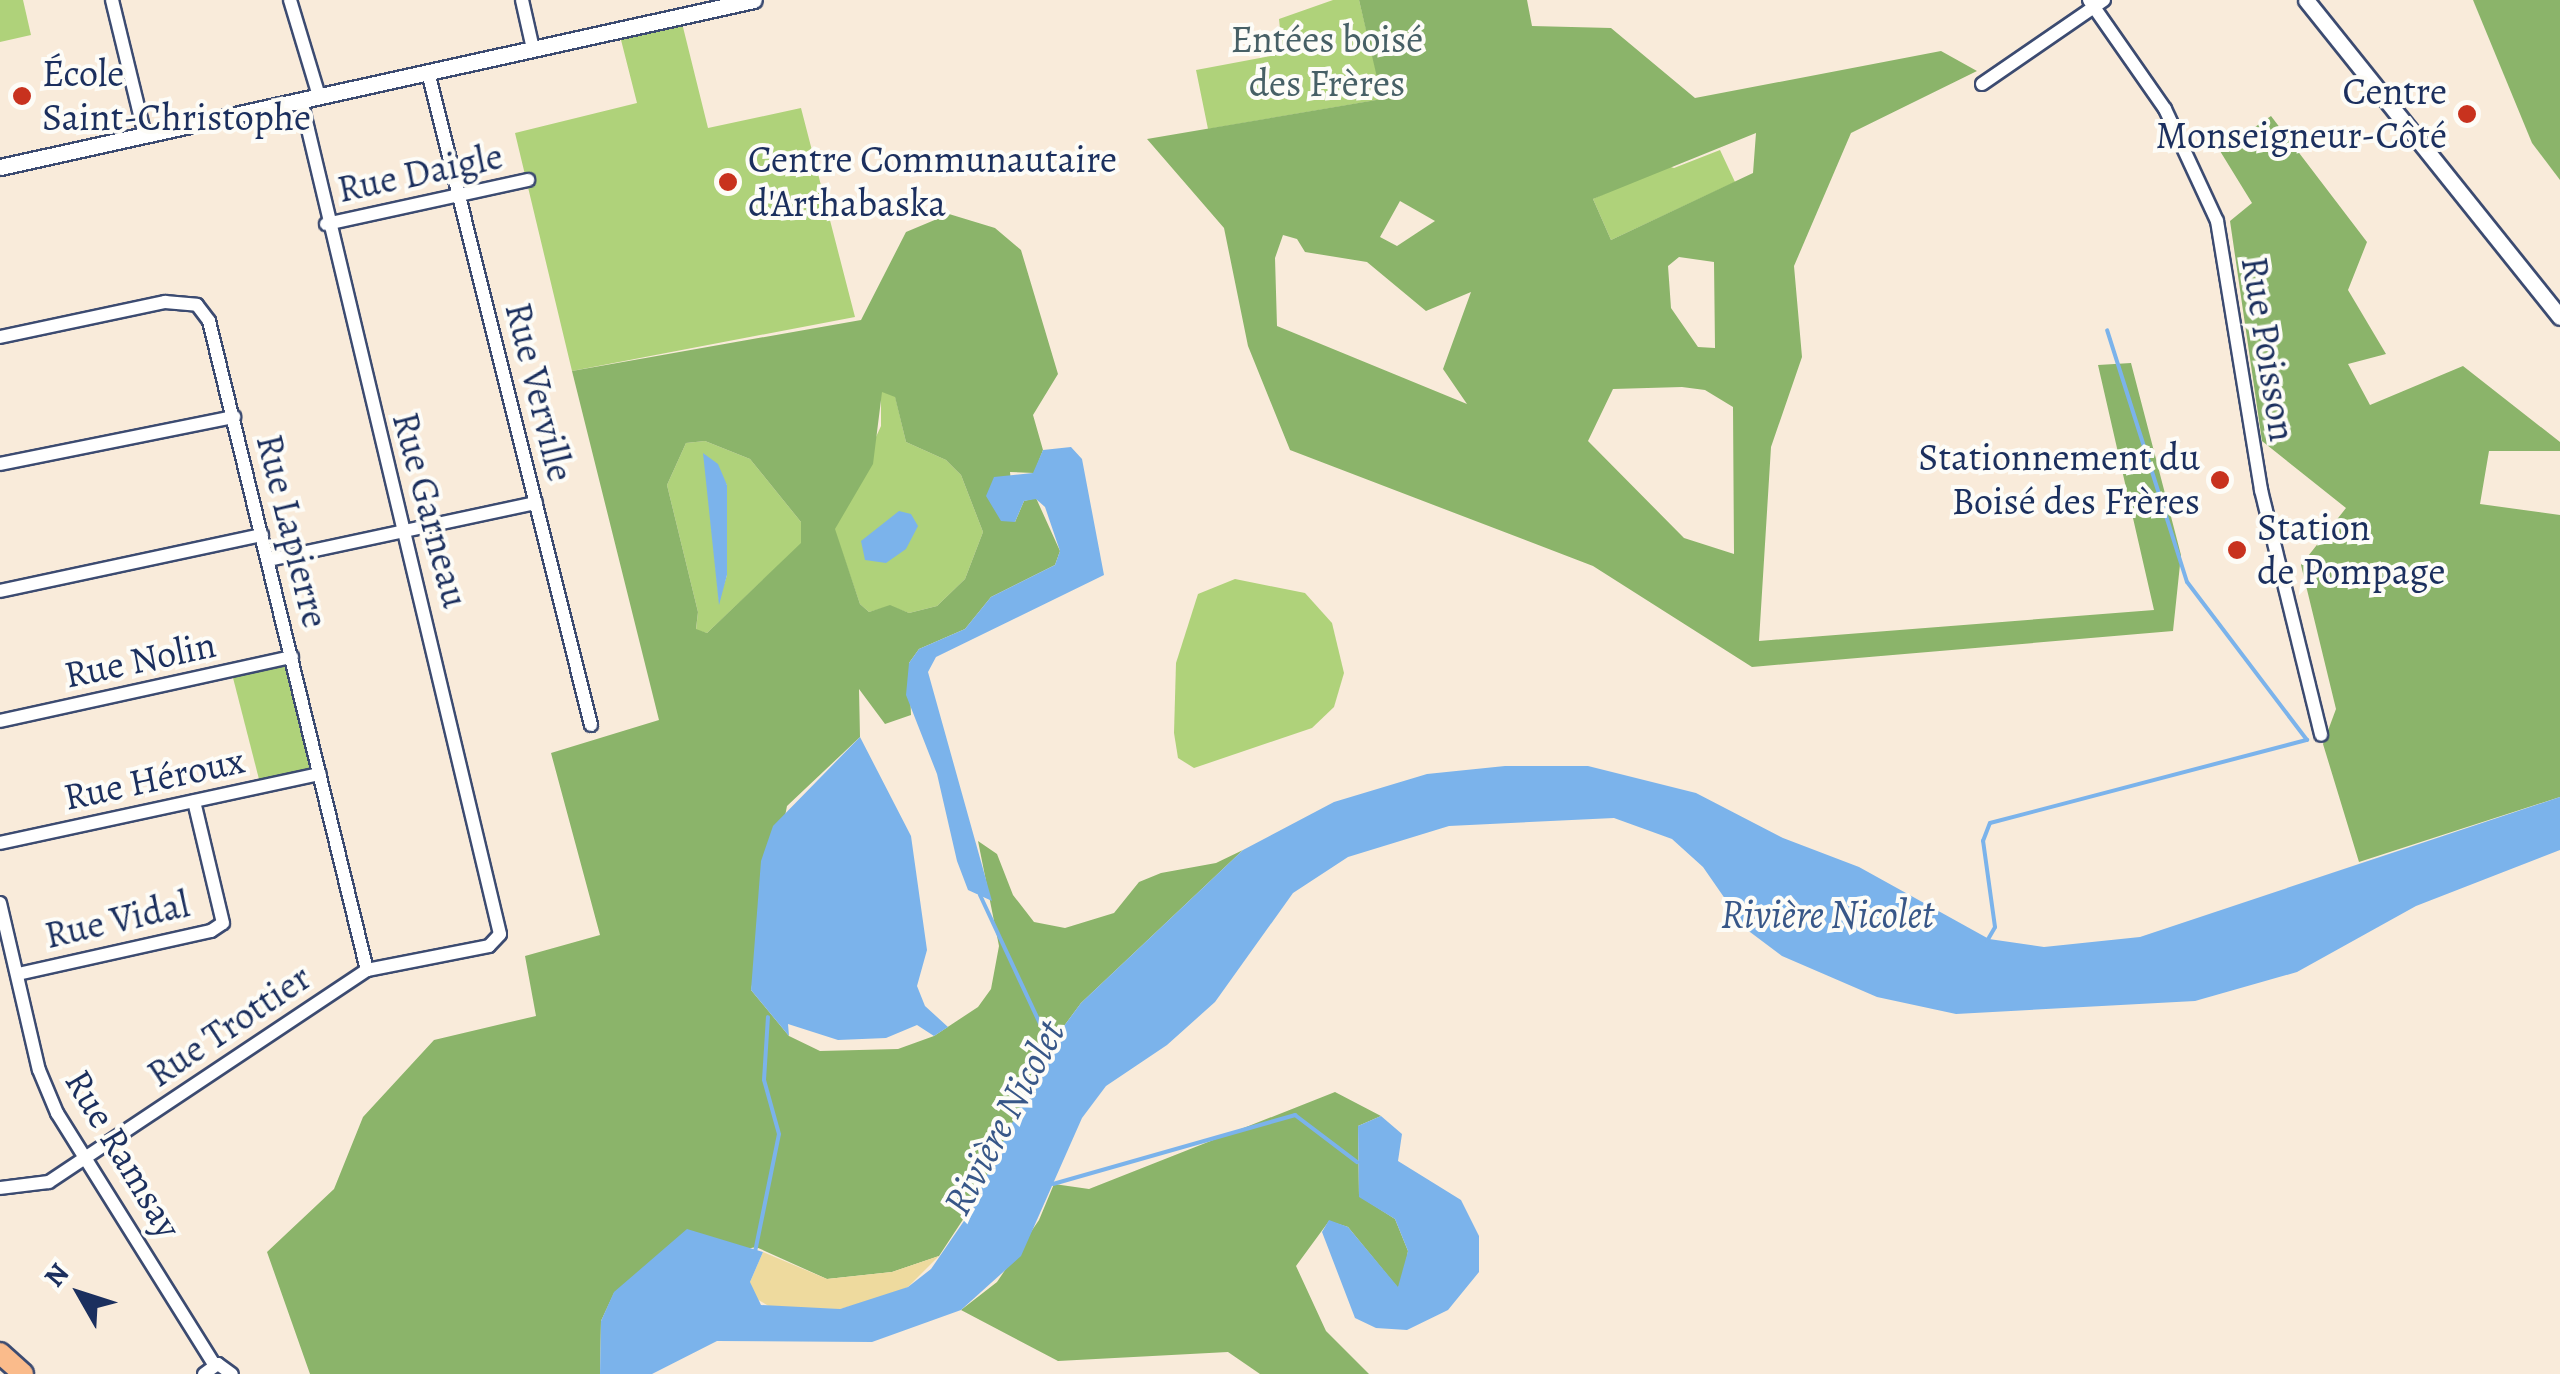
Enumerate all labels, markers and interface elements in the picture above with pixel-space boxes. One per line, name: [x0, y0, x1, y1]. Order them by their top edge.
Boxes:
park label: Entées boisé des Frères: [1231, 17, 1423, 106]
place label: École Saint-Christophe: [42, 51, 311, 140]
place label: Centre Monseigneur-Côté: [2156, 69, 2447, 158]
marker: École Saint-Christophe: [11, 85, 33, 107]
marker: Centre Monseigneur-Côté: [2456, 103, 2478, 125]
street label: Rue Daigle: [333, 133, 507, 213]
place label: Centre Communautaire d'Arthabaska: [748, 137, 1117, 226]
marker: Centre Communautaire d'Arthabaska: [717, 171, 739, 193]
street label: Rue Poisson: [2231, 253, 2305, 445]
street label: Rue Verville: [495, 298, 583, 486]
street label: Rue Garneau: [382, 407, 478, 613]
street label: Rue Lapierre: [246, 430, 338, 632]
place label: Stationnement du Boisé des Frères: [1918, 435, 2200, 524]
marker: Stationnement du Boisé des Frères: [2209, 469, 2231, 491]
place label: Station de Pompage: [2257, 505, 2446, 594]
marker: Station de Pompage: [2226, 539, 2248, 561]
street label: Rue Nolin: [60, 622, 220, 698]
street label: Rue Héroux: [59, 738, 249, 820]
street label: Rue Vidal: [40, 881, 194, 959]
water label: Rivière Nicolet: [1721, 891, 1933, 939]
street label: Rue Trottier: [139, 955, 319, 1097]
water label: Rivière Nicolet: [933, 1013, 1075, 1223]
street label: Rue Ramsay: [55, 1062, 191, 1246]
north arrow: [30, 1244, 130, 1344]
text: N: [35, 1255, 78, 1295]

